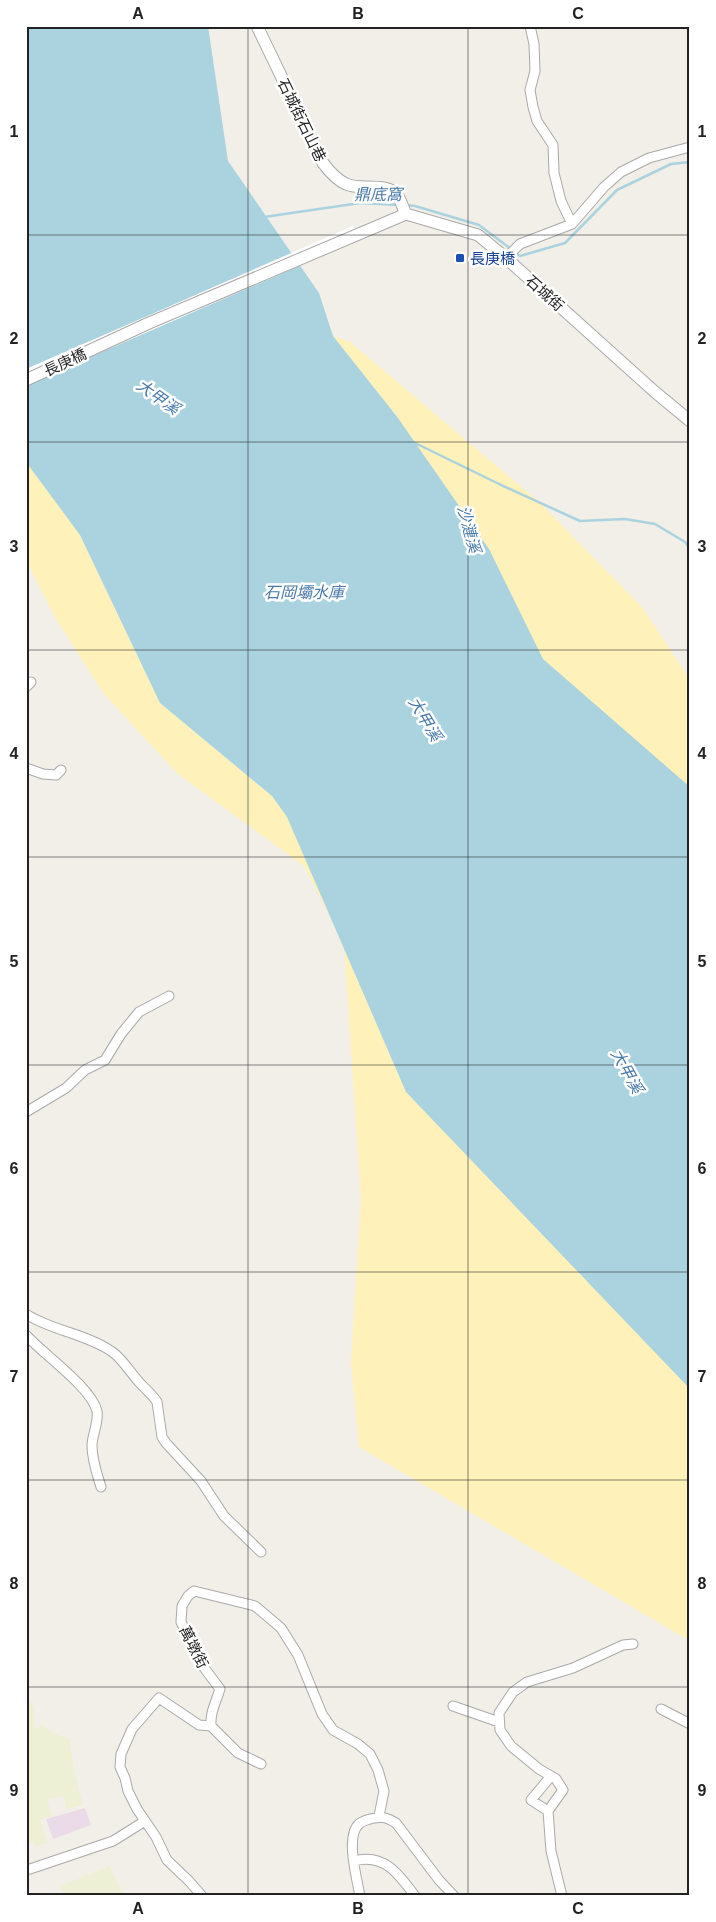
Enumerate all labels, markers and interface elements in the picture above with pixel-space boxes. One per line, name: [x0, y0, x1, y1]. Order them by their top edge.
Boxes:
text: A: [132, 5, 144, 22]
text: B: [352, 5, 364, 22]
text: C: [572, 5, 584, 22]
street label: 石城街石山巷: [275, 76, 329, 164]
text: 1: [10, 123, 19, 140]
text: 1: [698, 123, 707, 140]
water label: 鼎底窩: [354, 186, 405, 203]
place label: 長庚橋: [470, 250, 515, 267]
marker: 長庚橋: [454, 252, 466, 264]
street label: 石城街: [523, 272, 567, 314]
text: 2: [10, 330, 19, 347]
text: 2: [698, 330, 707, 347]
street label: 長庚橋: [41, 345, 89, 379]
water label: 大甲溪: [133, 376, 184, 419]
water label: 沙漣溪: [455, 504, 484, 556]
text: 3: [10, 538, 19, 555]
text: 3: [698, 538, 707, 555]
water label: 石岡壩水庫: [264, 584, 347, 601]
water label: 大甲溪: [405, 694, 446, 746]
text: 4: [10, 745, 19, 762]
text: 4: [698, 745, 707, 762]
text: 5: [10, 953, 19, 970]
text: 5: [698, 953, 707, 970]
water label: 大甲溪: [608, 1046, 647, 1098]
text: 6: [10, 1160, 19, 1177]
text: 6: [698, 1160, 707, 1177]
text: 7: [10, 1368, 19, 1385]
text: 7: [698, 1368, 707, 1385]
text: 8: [10, 1575, 19, 1592]
text: 8: [698, 1575, 707, 1592]
street label: 萬墩街: [176, 1623, 212, 1671]
text: 9: [10, 1782, 19, 1799]
text: 9: [698, 1782, 707, 1799]
text: A: [132, 1900, 144, 1917]
text: B: [352, 1900, 364, 1917]
text: C: [572, 1900, 584, 1917]

